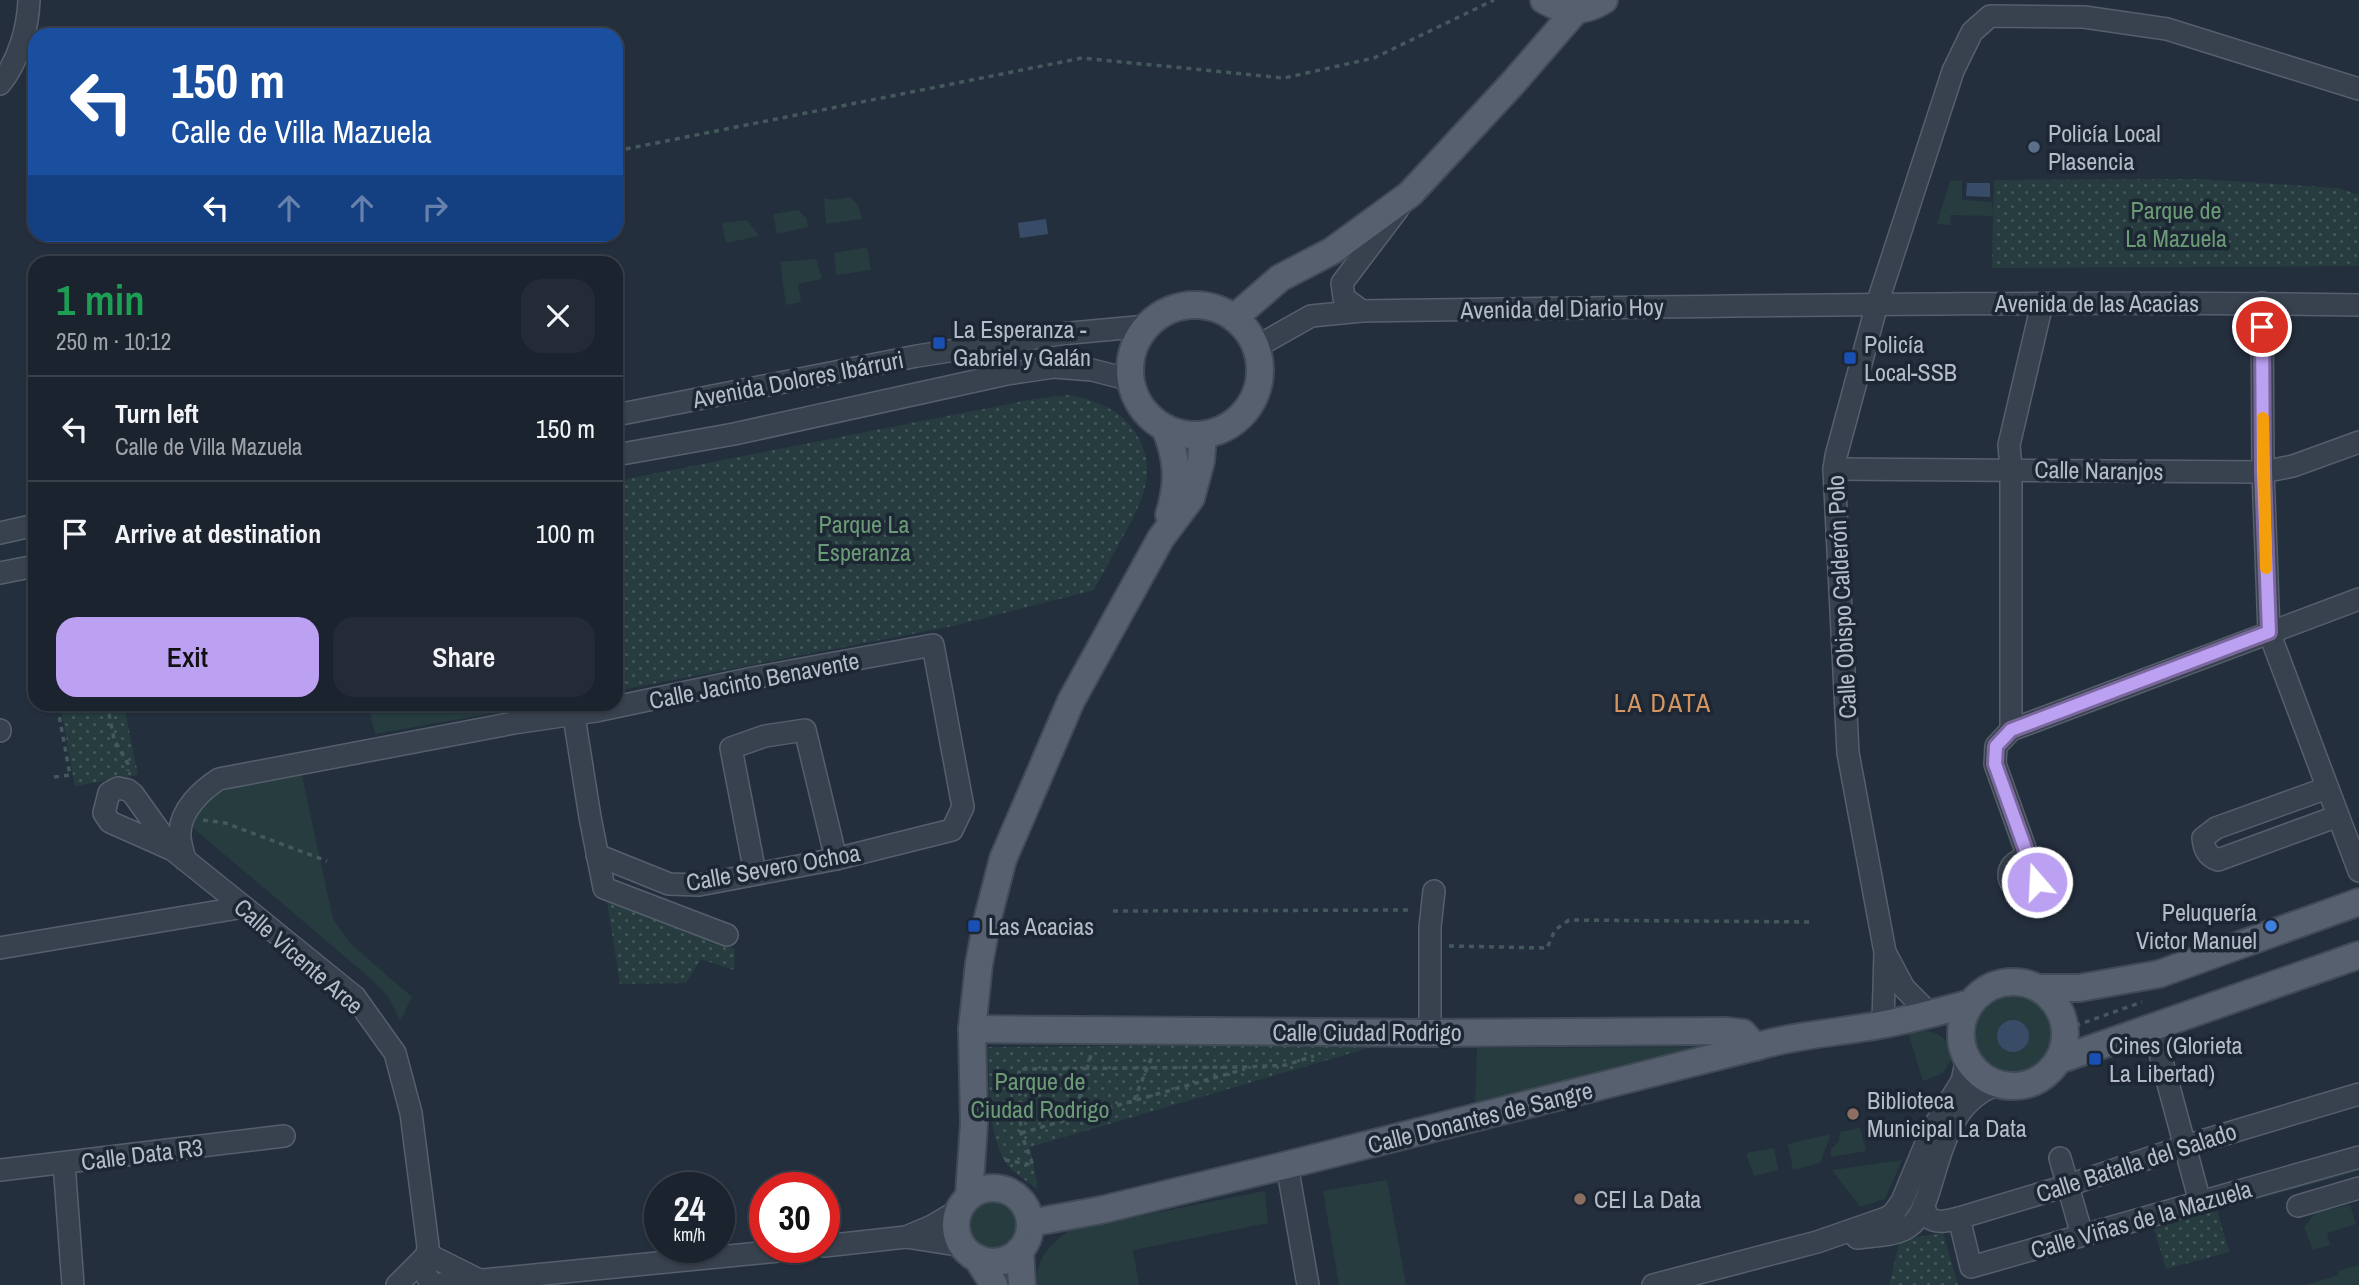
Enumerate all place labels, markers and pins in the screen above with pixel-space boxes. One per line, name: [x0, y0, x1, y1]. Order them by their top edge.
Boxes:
place label: Policía Local Plasencia: [2048, 117, 2161, 177]
marker: Policía Local Plasencia: [2026, 139, 2042, 155]
pin: [2232, 297, 2292, 357]
place label: La Esperanza - Gabriel y Galán: [953, 313, 1091, 373]
place label: Policía Local-SSB: [1864, 328, 1957, 388]
marker: La Esperanza - Gabriel y Galán: [931, 335, 947, 351]
marker: Policía Local-SSB: [1842, 350, 1858, 366]
place label: Peluquería Victor Manuel: [2136, 896, 2257, 956]
place label: Las Acacias: [988, 910, 1094, 942]
marker: Las Acacias: [966, 918, 982, 934]
marker: Peluquería Victor Manuel: [2263, 918, 2279, 934]
place label: Cines (Glorieta La Libertad): [2109, 1029, 2242, 1089]
marker: Cines (Glorieta La Libertad): [2087, 1051, 2103, 1067]
place label: Biblioteca Municipal La Data: [1867, 1084, 2027, 1144]
marker: Biblioteca Municipal La Data: [1845, 1106, 1861, 1122]
place label: CEI La Data: [1594, 1183, 1701, 1215]
marker: CEI La Data: [1572, 1191, 1588, 1207]

